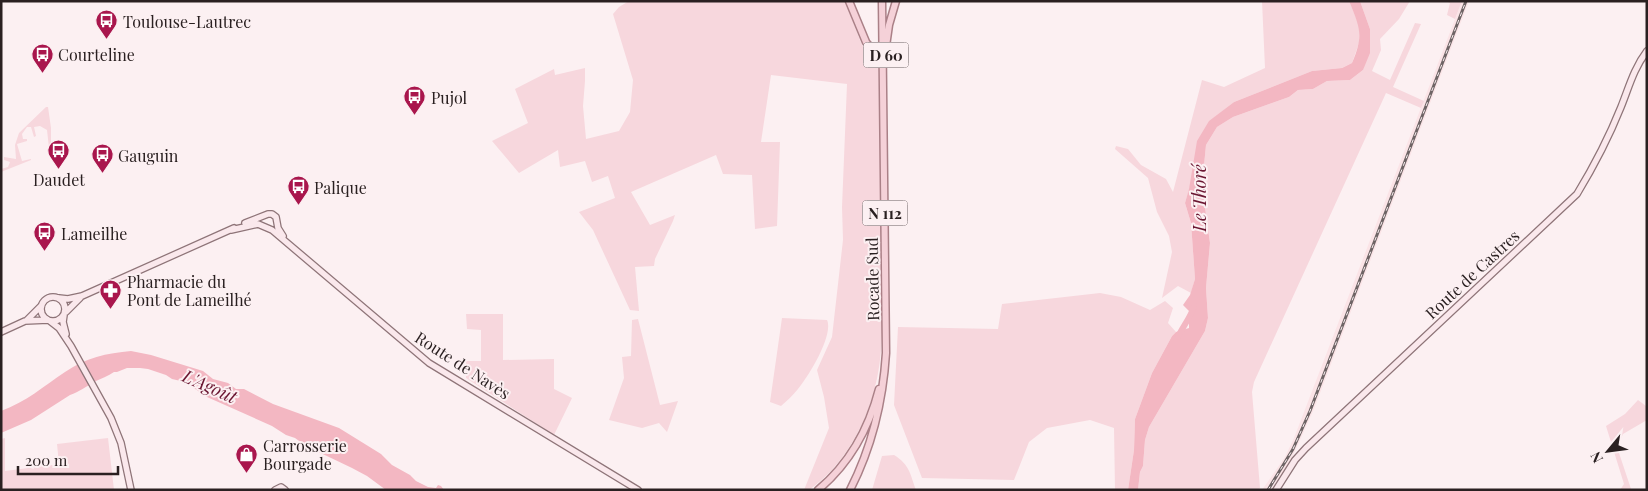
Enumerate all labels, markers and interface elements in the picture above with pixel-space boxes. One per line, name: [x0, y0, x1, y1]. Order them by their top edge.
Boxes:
bus stop icon: Toulouse-Lautrec: [95, 9, 119, 40]
place label: Toulouse-Lautrec: [123, 11, 251, 32]
bus stop icon: Courteline: [30, 42, 54, 73]
road number: D 60: [864, 42, 908, 68]
place label: Courteline: [58, 44, 135, 65]
bus stop icon: Pujol: [403, 85, 427, 116]
place label: Pujol: [431, 87, 468, 108]
bus stop icon: Daudet: [47, 138, 71, 169]
bus stop icon: Gauguin: [90, 143, 114, 174]
place label: Gauguin: [118, 145, 179, 166]
water label: Le Thoré: [1187, 163, 1211, 233]
place label: Daudet: [33, 169, 85, 190]
bus stop icon: Palique: [286, 175, 310, 206]
place label: Palique: [314, 177, 367, 198]
road number: N 112: [862, 200, 908, 226]
bus stop icon: Lameilhe: [33, 221, 57, 252]
place label: Lameilhe: [61, 223, 127, 244]
street label: Route de Castres: [1420, 225, 1524, 323]
street label: Rocade Sud: [861, 237, 883, 321]
place label: Pharmacie du Pont de Lameilhé: [127, 271, 252, 310]
pharmacy icon: Pharmacie du Pont de Lameilhé: [99, 278, 123, 309]
street label: Route de Navès: [411, 326, 515, 404]
water label: L'Agoût: [178, 363, 242, 409]
north arrow: [1583, 426, 1633, 476]
place label: Carrosserie Bourgade: [263, 435, 347, 474]
shop icon: Carrosserie Bourgade: [235, 442, 259, 473]
scale bar: [18, 444, 118, 476]
text: N: [1585, 449, 1607, 467]
text: 200 m: [25, 450, 68, 470]

